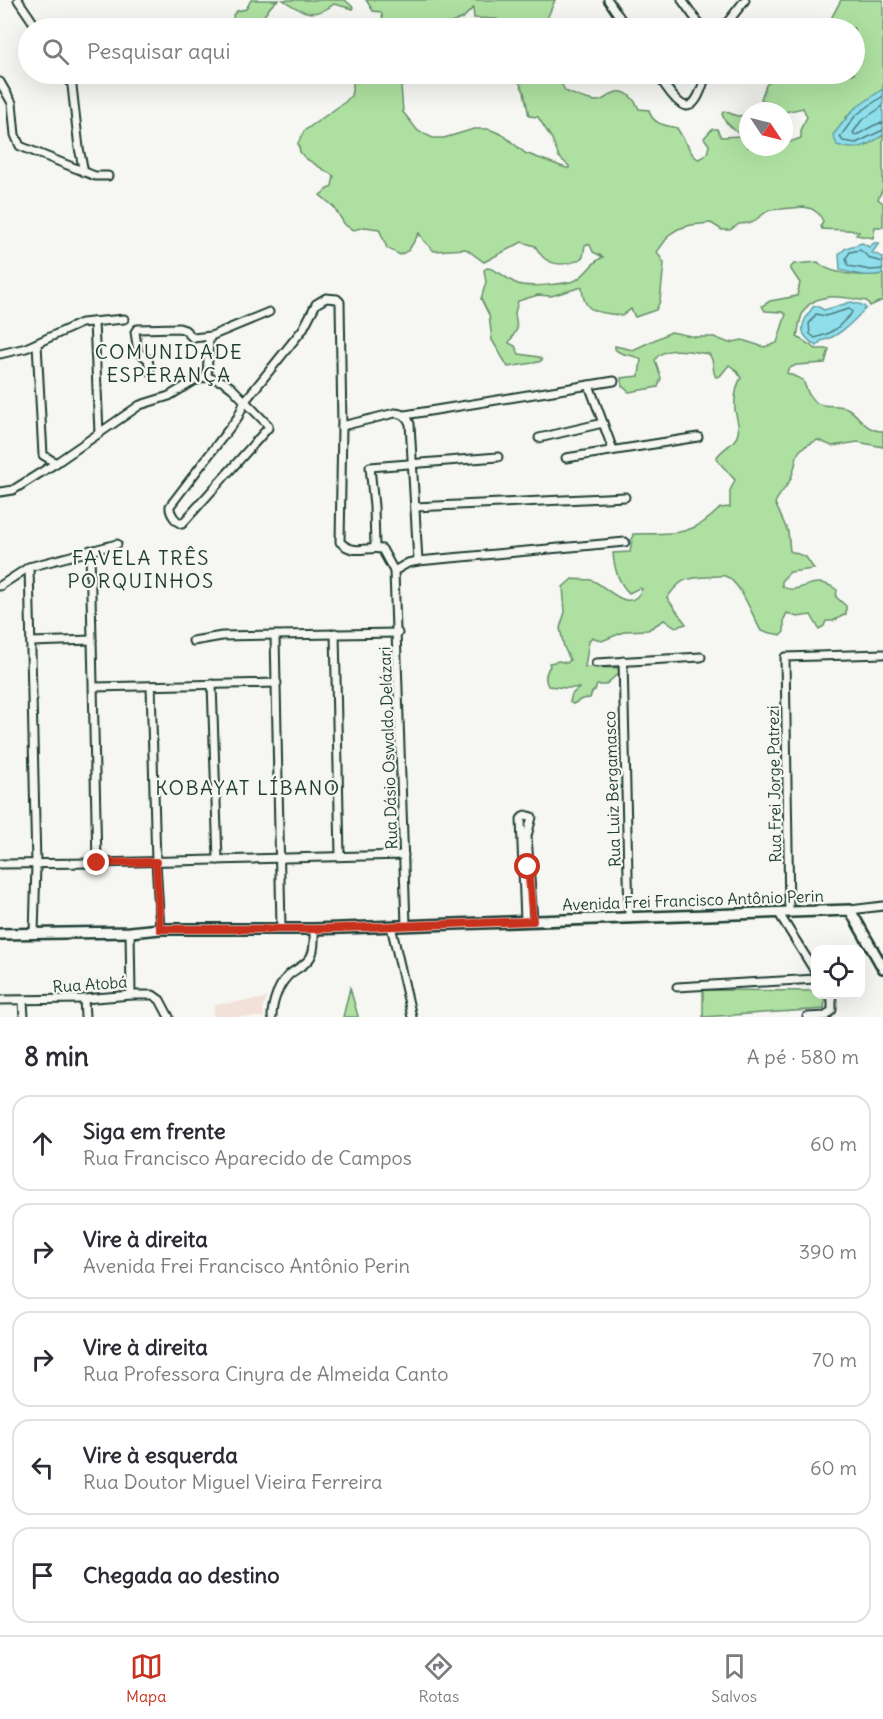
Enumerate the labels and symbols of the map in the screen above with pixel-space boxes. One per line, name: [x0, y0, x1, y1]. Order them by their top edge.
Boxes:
north arrow: [739, 102, 793, 156]
district label: COMUNIDADE ESPERANÇA: [95, 339, 243, 387]
district label: FAVELA TRÊS PORQUINHOS: [67, 545, 215, 593]
street label: Rua Dásio Oswaldo Delázari: [374, 646, 402, 850]
street label: Rua Frei Jorge Patrezi: [763, 705, 785, 863]
street label: Rua Luiz Bergamasco: [599, 711, 625, 867]
district label: KOBAYAT LÍBANO: [155, 775, 341, 800]
route end: [83, 849, 109, 875]
route start: [514, 853, 540, 879]
street label: Avenida Frei Francisco Antônio Perin: [562, 885, 824, 915]
street label: Rua Atobá: [52, 971, 128, 997]

